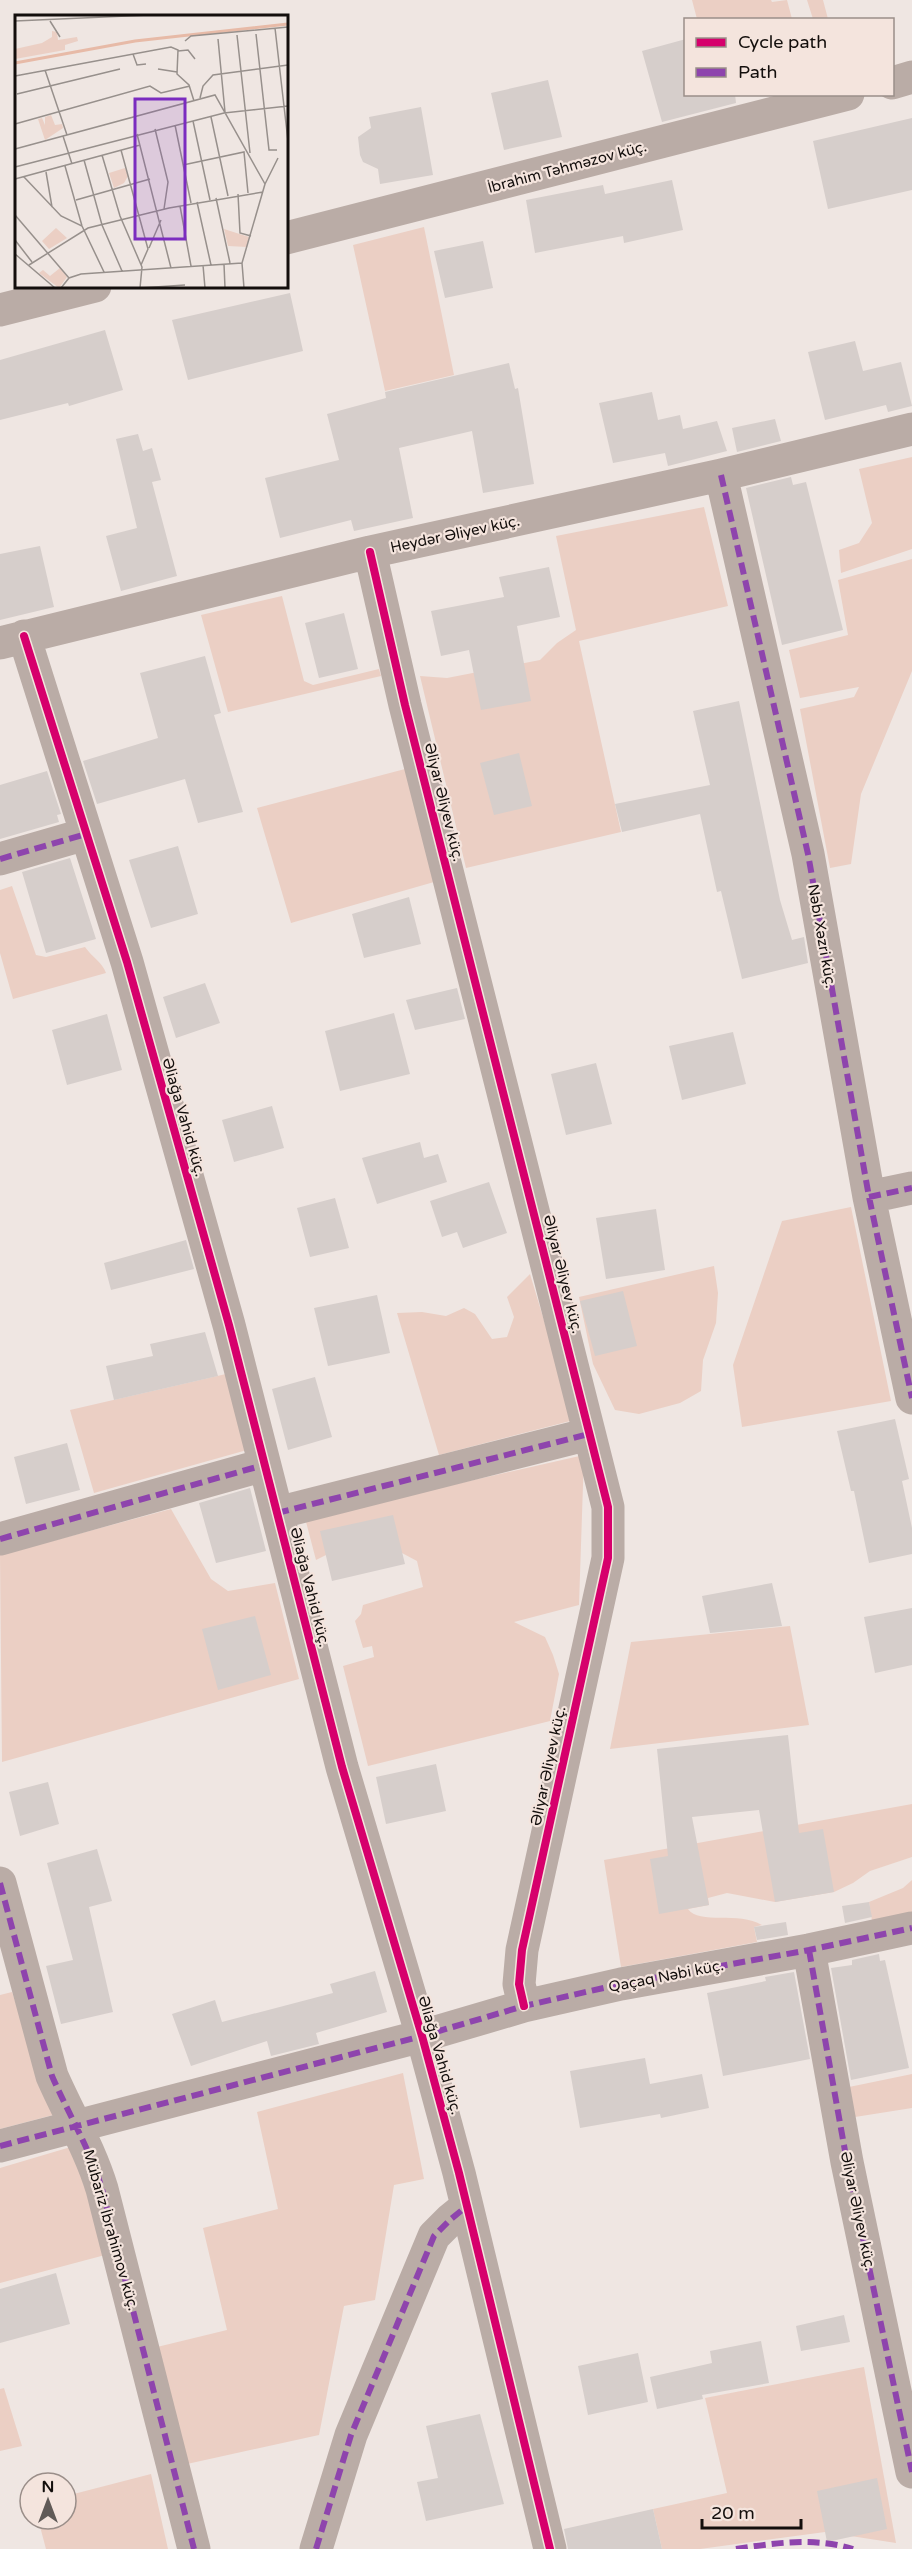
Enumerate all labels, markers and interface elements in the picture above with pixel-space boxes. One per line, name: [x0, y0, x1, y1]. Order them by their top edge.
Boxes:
inset map: [15, 15, 288, 288]
legend: [684, 18, 894, 96]
text: Cycle path: [738, 31, 827, 53]
text: Path: [738, 61, 777, 83]
street label: İbrahim Təhməzov küç.: [486, 137, 648, 197]
street label: Heydər Əliyev küç.: [389, 512, 521, 556]
street label: Əliyar Əliyev küç.: [421, 741, 467, 863]
street label: Nəbi Xəzri küç.: [804, 883, 840, 989]
street label: Əliağa Vahid küç.: [158, 1055, 210, 1179]
street label: Əliyar Əliyev küç.: [540, 1213, 586, 1335]
street label: Əliağa Vahid küç.: [286, 1525, 334, 1649]
street label: Əliyar Əliyev küç.: [527, 1705, 569, 1827]
street label: Qaçaq Nəbi küç.: [607, 1956, 725, 1996]
street label: Əliağa Vahid küç.: [414, 1993, 466, 2117]
street label: Mübariz İbrahimov küç.: [79, 2147, 143, 2313]
street label: Əliyar Əliyev küç.: [837, 2150, 879, 2272]
north arrow: [18, 2471, 78, 2531]
text: N: [42, 2477, 54, 2497]
scale bar: [702, 2492, 801, 2530]
text: 20 m: [711, 2502, 755, 2524]

